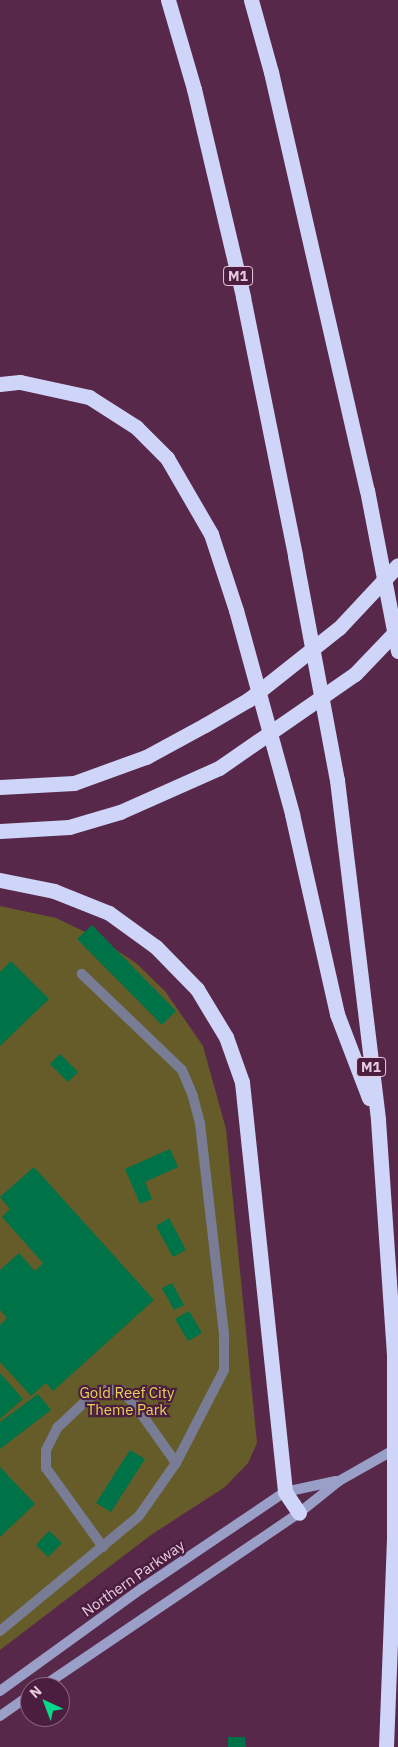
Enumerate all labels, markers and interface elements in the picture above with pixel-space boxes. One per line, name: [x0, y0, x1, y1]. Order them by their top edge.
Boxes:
road number: M1: [223, 264, 253, 288]
road number: M1: [356, 1056, 386, 1078]
park label: Gold Reef City Theme Park: [79, 1383, 175, 1418]
street label: Northern Parkway: [78, 1536, 188, 1620]
north arrow: [20, 1677, 70, 1727]
text: N: [26, 1682, 45, 1702]

